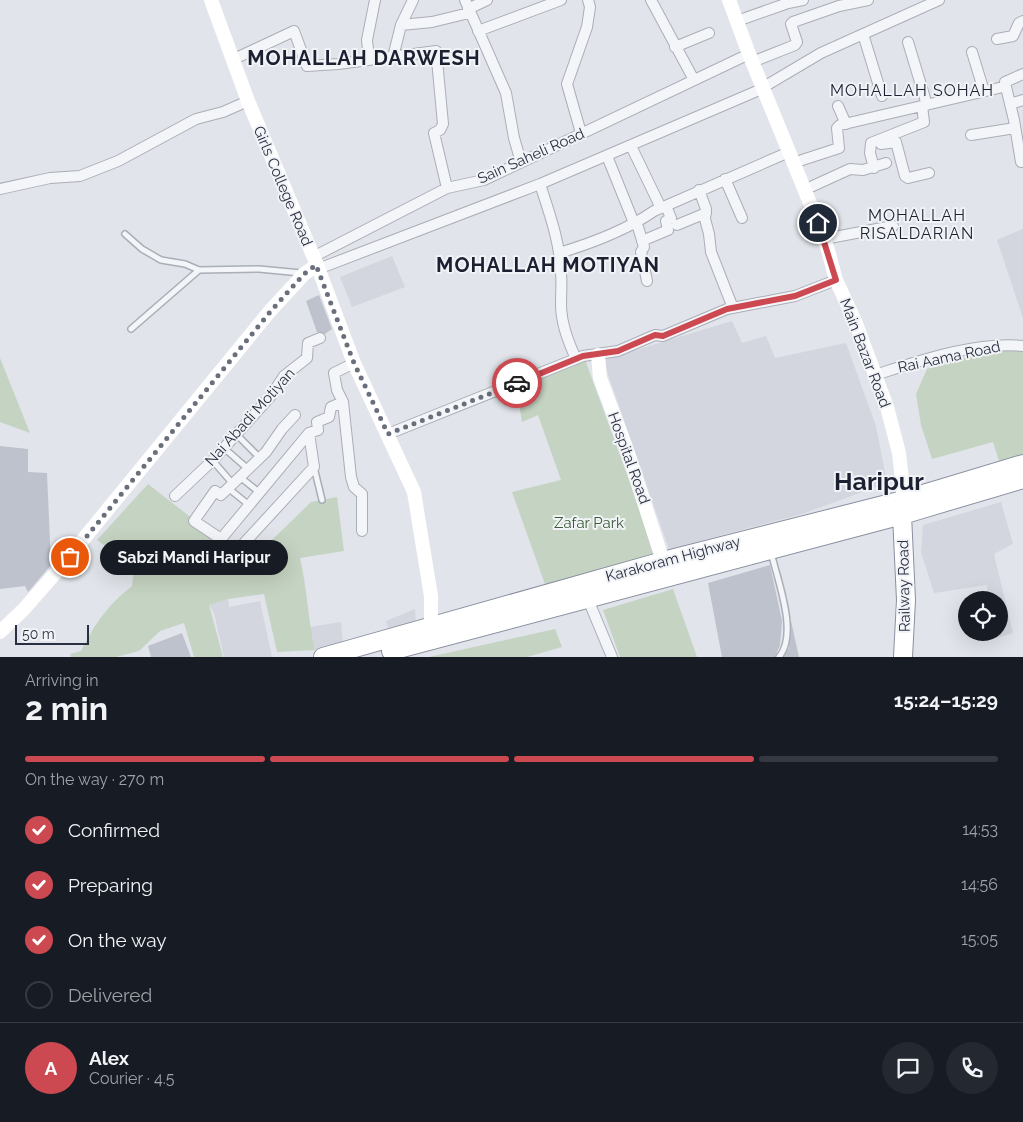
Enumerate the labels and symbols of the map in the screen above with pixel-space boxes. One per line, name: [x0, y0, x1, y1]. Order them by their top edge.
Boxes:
district label: MOHALLAH DARWESH: [247, 46, 481, 70]
district label: MOHALLAH SOHAH: [830, 81, 994, 100]
street label: Girls College Road: [250, 123, 316, 249]
street label: Sain Saheli Road: [475, 124, 587, 188]
pin: [797, 202, 839, 244]
district label: MOHALLAH RISALDARIAN: [860, 206, 974, 243]
district label: MOHALLAH MOTIYAN: [436, 253, 660, 277]
street label: Main Bazar Road: [836, 296, 894, 410]
street label: Rai Aama Road: [896, 337, 1002, 377]
courier: [492, 358, 542, 408]
street label: Nai Abadi Motiyan: [201, 364, 299, 470]
street label: Hospital Road: [604, 410, 654, 506]
district label: Haripur: [834, 466, 924, 496]
park label: Zafar Park: [554, 514, 624, 532]
street label: Karakoram Highway: [604, 532, 742, 586]
pin: [49, 536, 91, 578]
callout: Sabzi Mandi Haripur: [100, 540, 288, 574]
street label: Railway Road: [894, 540, 914, 632]
scale bar: [15, 622, 89, 645]

